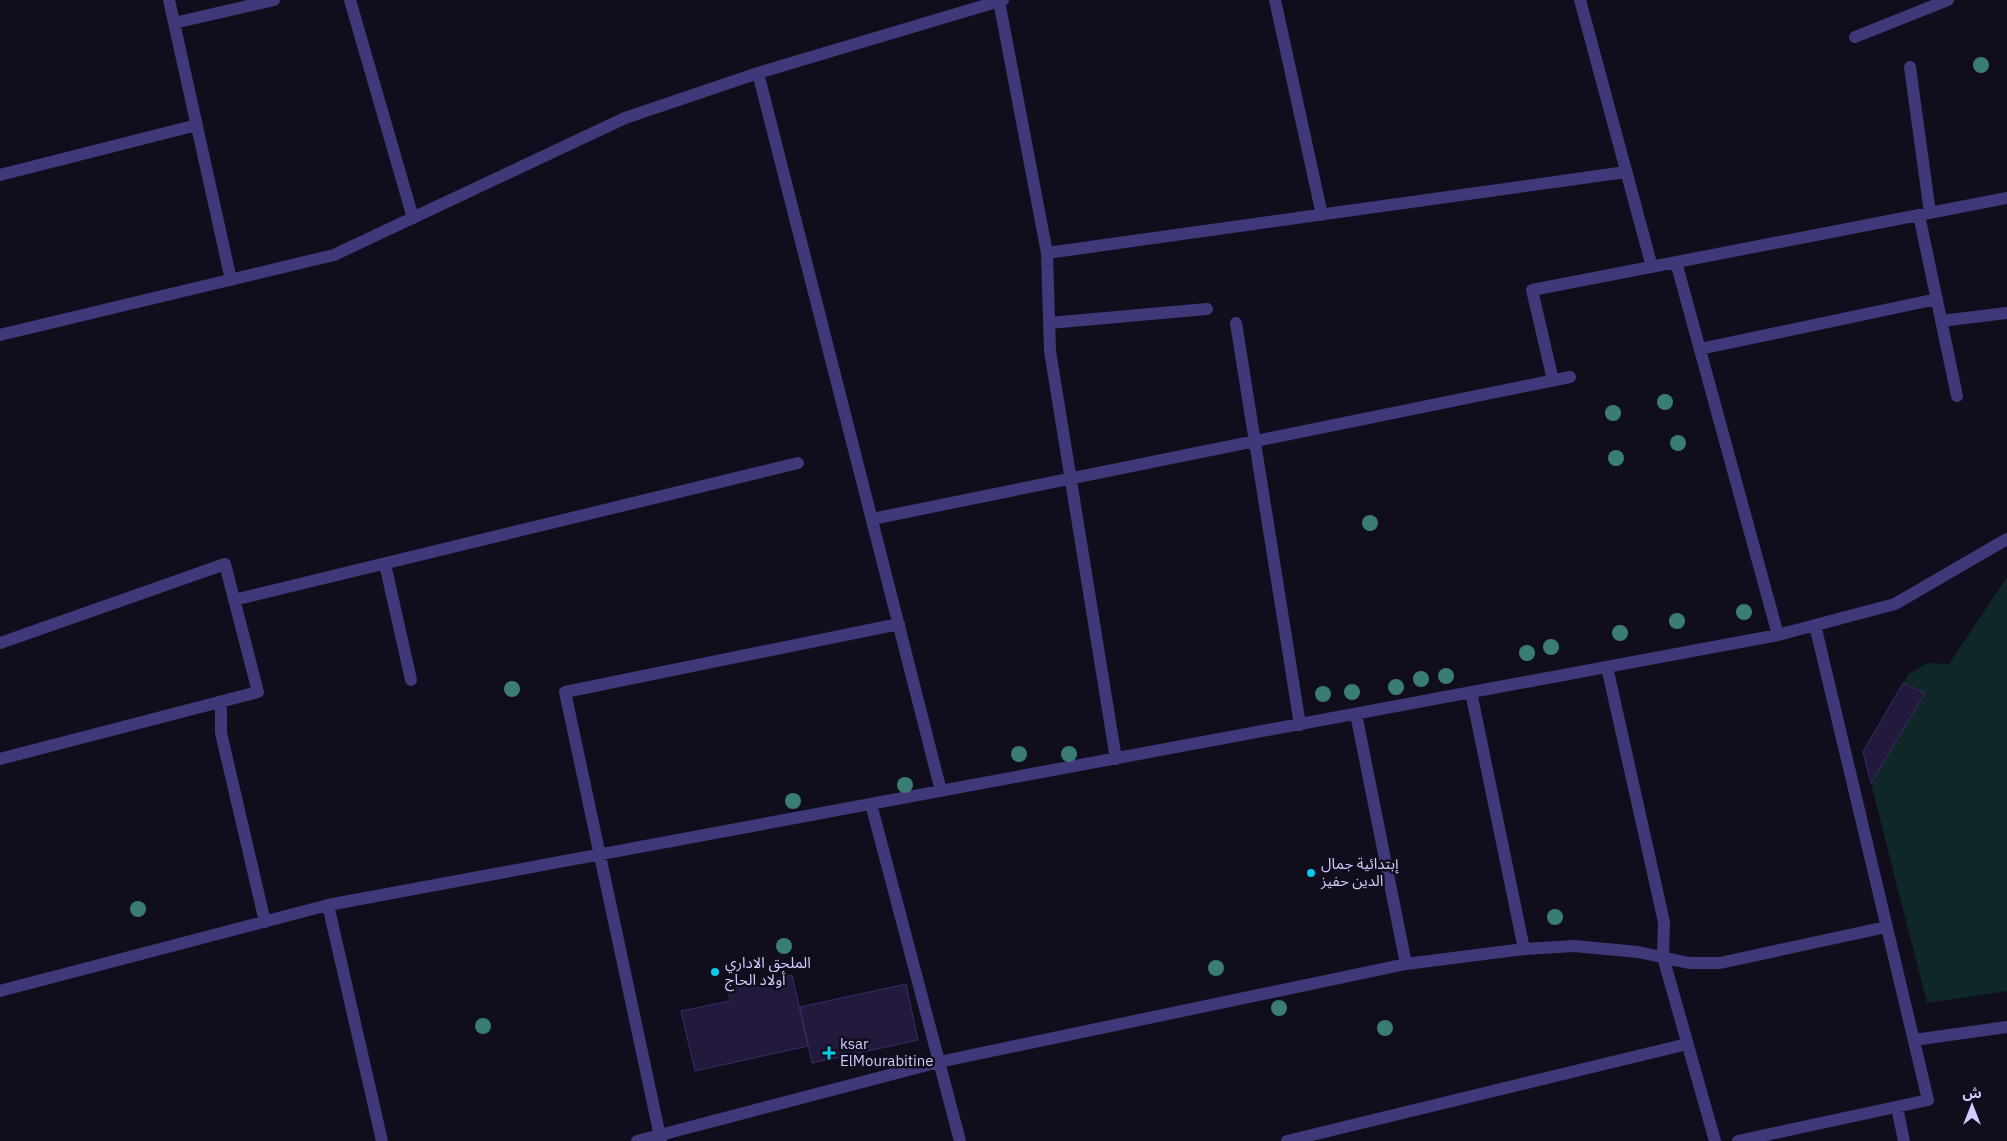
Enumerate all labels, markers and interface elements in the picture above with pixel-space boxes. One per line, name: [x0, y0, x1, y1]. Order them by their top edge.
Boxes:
place label: إبتدائية جمال الدين حفيز: [1320, 854, 1399, 890]
marker: إبتدائية جمال الدين حفيز: [1305, 867, 1317, 879]
place label: الملحق الاداري أولاد الحاج: [725, 953, 811, 992]
marker: الملحق الاداري أولاد الحاج: [709, 966, 721, 978]
place label: ksar ElMourabitine: [840, 1034, 934, 1070]
marker: ksar ElMourabitine: [822, 1046, 836, 1060]
north arrow: [1947, 1081, 1997, 1131]
text: ش: [1962, 1084, 1982, 1102]

